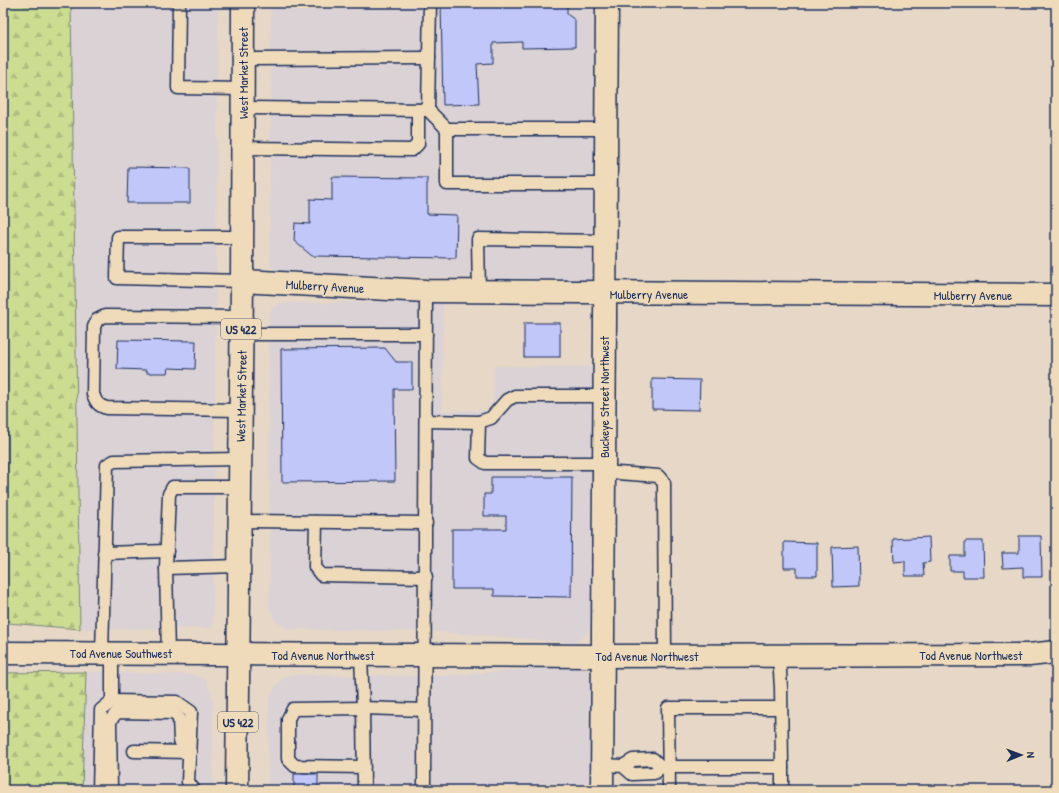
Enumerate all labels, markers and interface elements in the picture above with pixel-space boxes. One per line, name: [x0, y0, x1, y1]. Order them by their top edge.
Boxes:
street label: West Market Street: [234, 27, 252, 119]
street label: Mulberry Avenue: [285, 275, 365, 297]
street label: Mulberry Avenue: [610, 285, 688, 303]
street label: Mulberry Avenue: [934, 286, 1012, 304]
road number: US 422: [221, 319, 261, 339]
street label: Buckeye Street Northwest: [595, 335, 613, 458]
street label: West Market Street: [231, 349, 251, 442]
street label: Tod Avenue Southwest: [70, 644, 173, 662]
street label: Tod Avenue Northwest: [271, 646, 375, 664]
street label: Tod Avenue Northwest: [919, 646, 1023, 664]
street label: Tod Avenue Northwest: [595, 647, 699, 665]
road number: US 422: [218, 712, 258, 732]
north arrow: [1001, 735, 1041, 775]
text: N: [1024, 752, 1038, 758]

